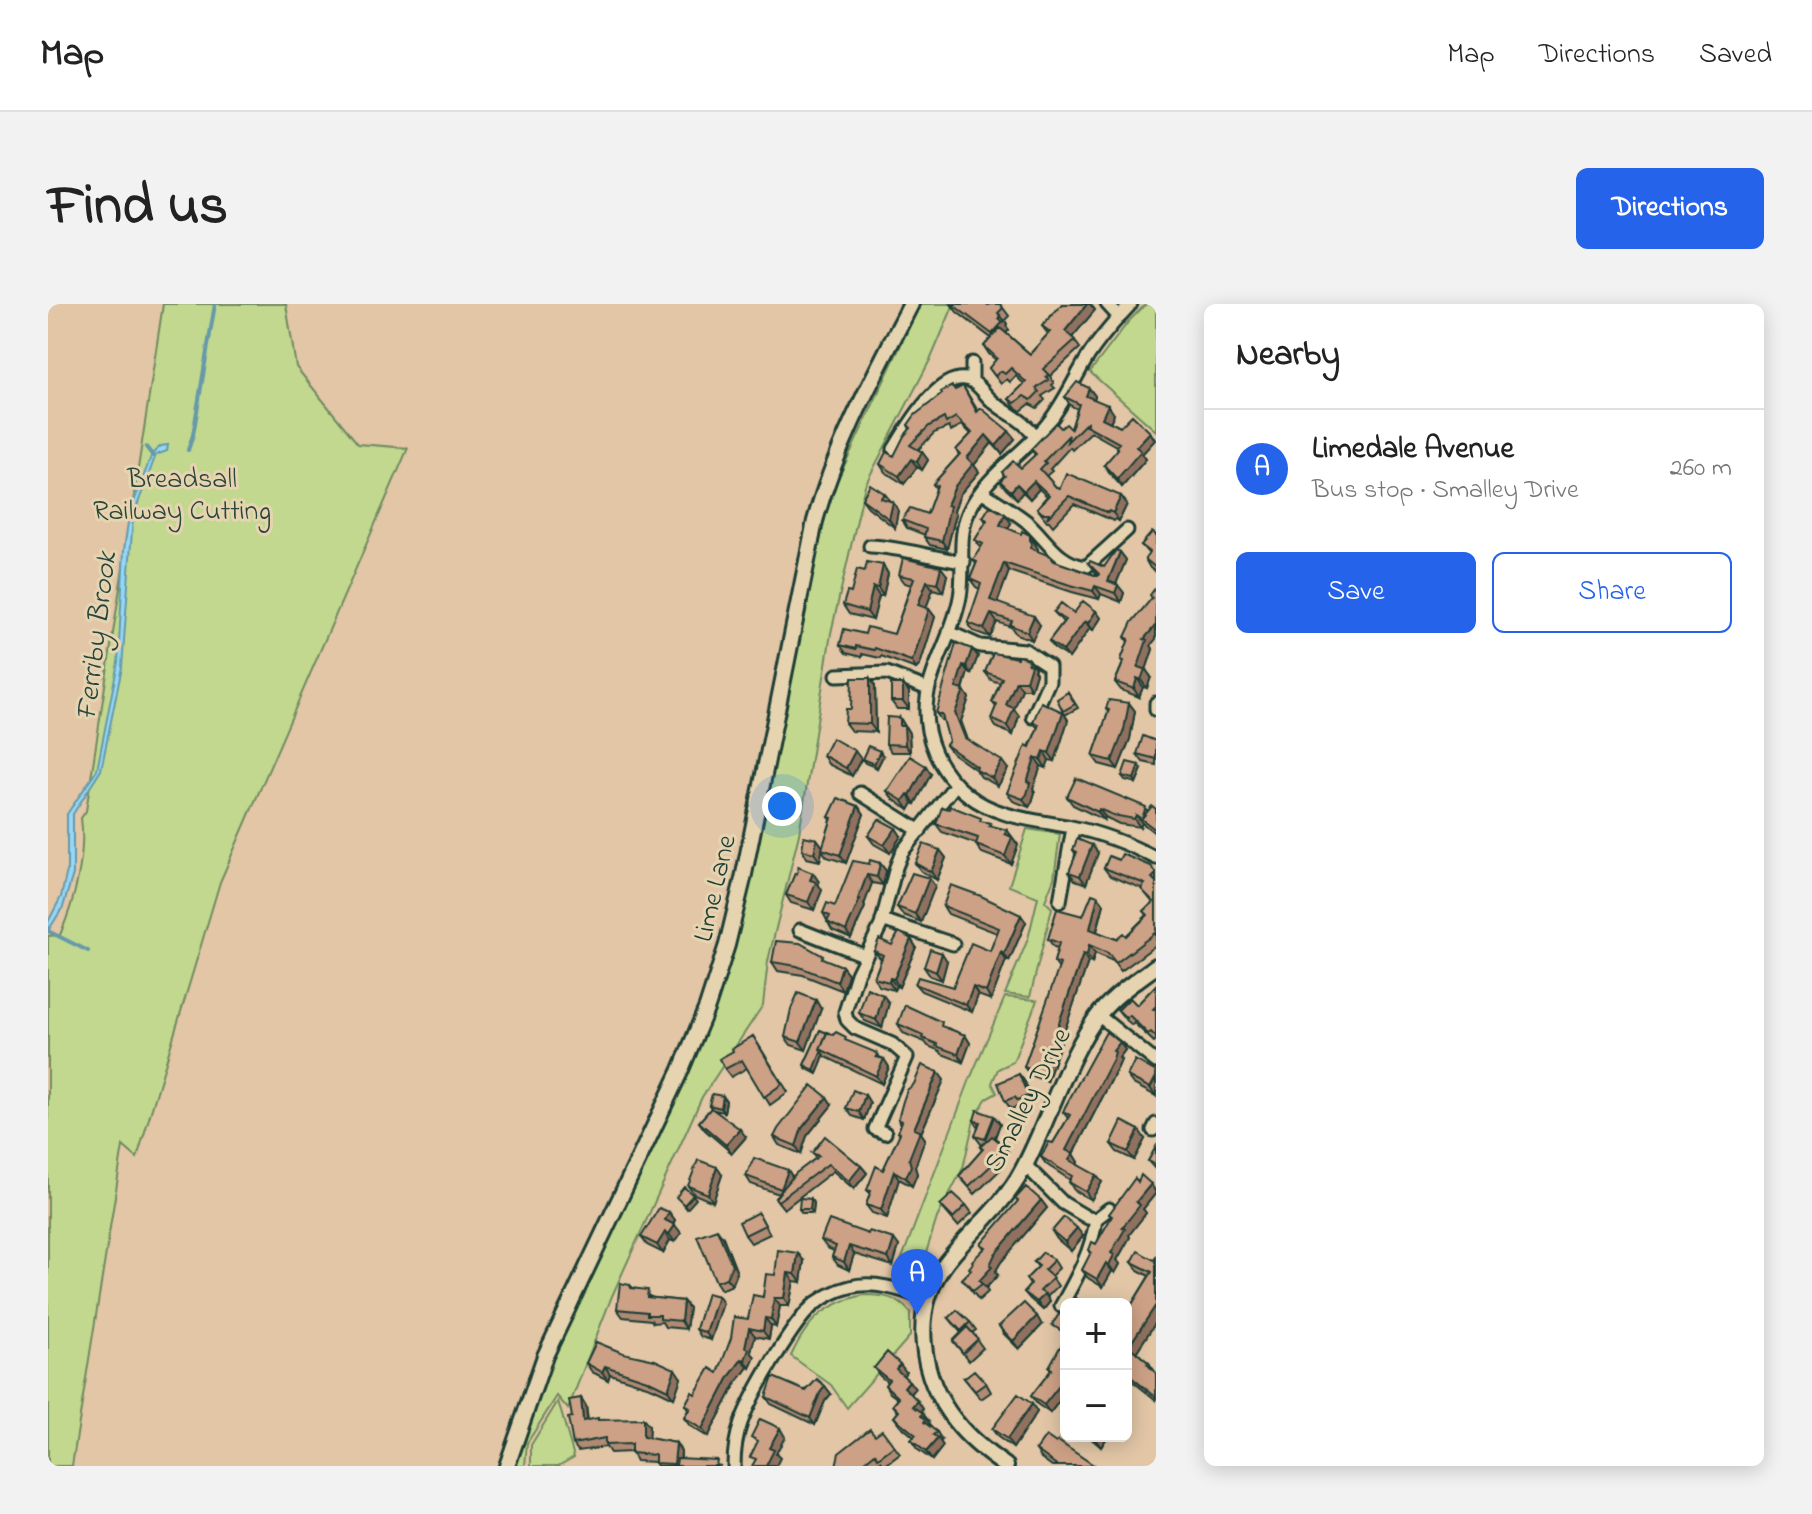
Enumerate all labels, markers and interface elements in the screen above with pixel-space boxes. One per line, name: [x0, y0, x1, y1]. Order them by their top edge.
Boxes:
text: Map: [40, 27, 104, 83]
text: Map: [1447, 35, 1495, 76]
text: Directions: [1539, 35, 1655, 76]
text: Saved: [1699, 35, 1772, 76]
text: Find us: [48, 168, 228, 249]
button: Directions: [1576, 168, 1764, 249]
text: Nearby: [1236, 331, 1340, 381]
text: Limedale Avenue: [1312, 428, 1514, 472]
text: A: [1254, 450, 1270, 488]
text: 260 m: [1670, 450, 1732, 488]
park label: Breadsall Railway Cutting: [93, 460, 271, 533]
text: Bus stop · Smalley Drive: [1312, 472, 1579, 510]
water label: Ferriby Brook: [66, 548, 130, 723]
button: Save: [1236, 552, 1476, 633]
button: Share: [1492, 552, 1732, 633]
your location: [762, 786, 802, 826]
street label: Lime Lane: [684, 831, 749, 946]
street label: Smalley Drive: [975, 1021, 1083, 1180]
pin: A: [891, 1249, 943, 1315]
map controls: [1060, 1298, 1132, 1442]
button: +: [1060, 1298, 1132, 1370]
button: −: [1060, 1370, 1132, 1442]

